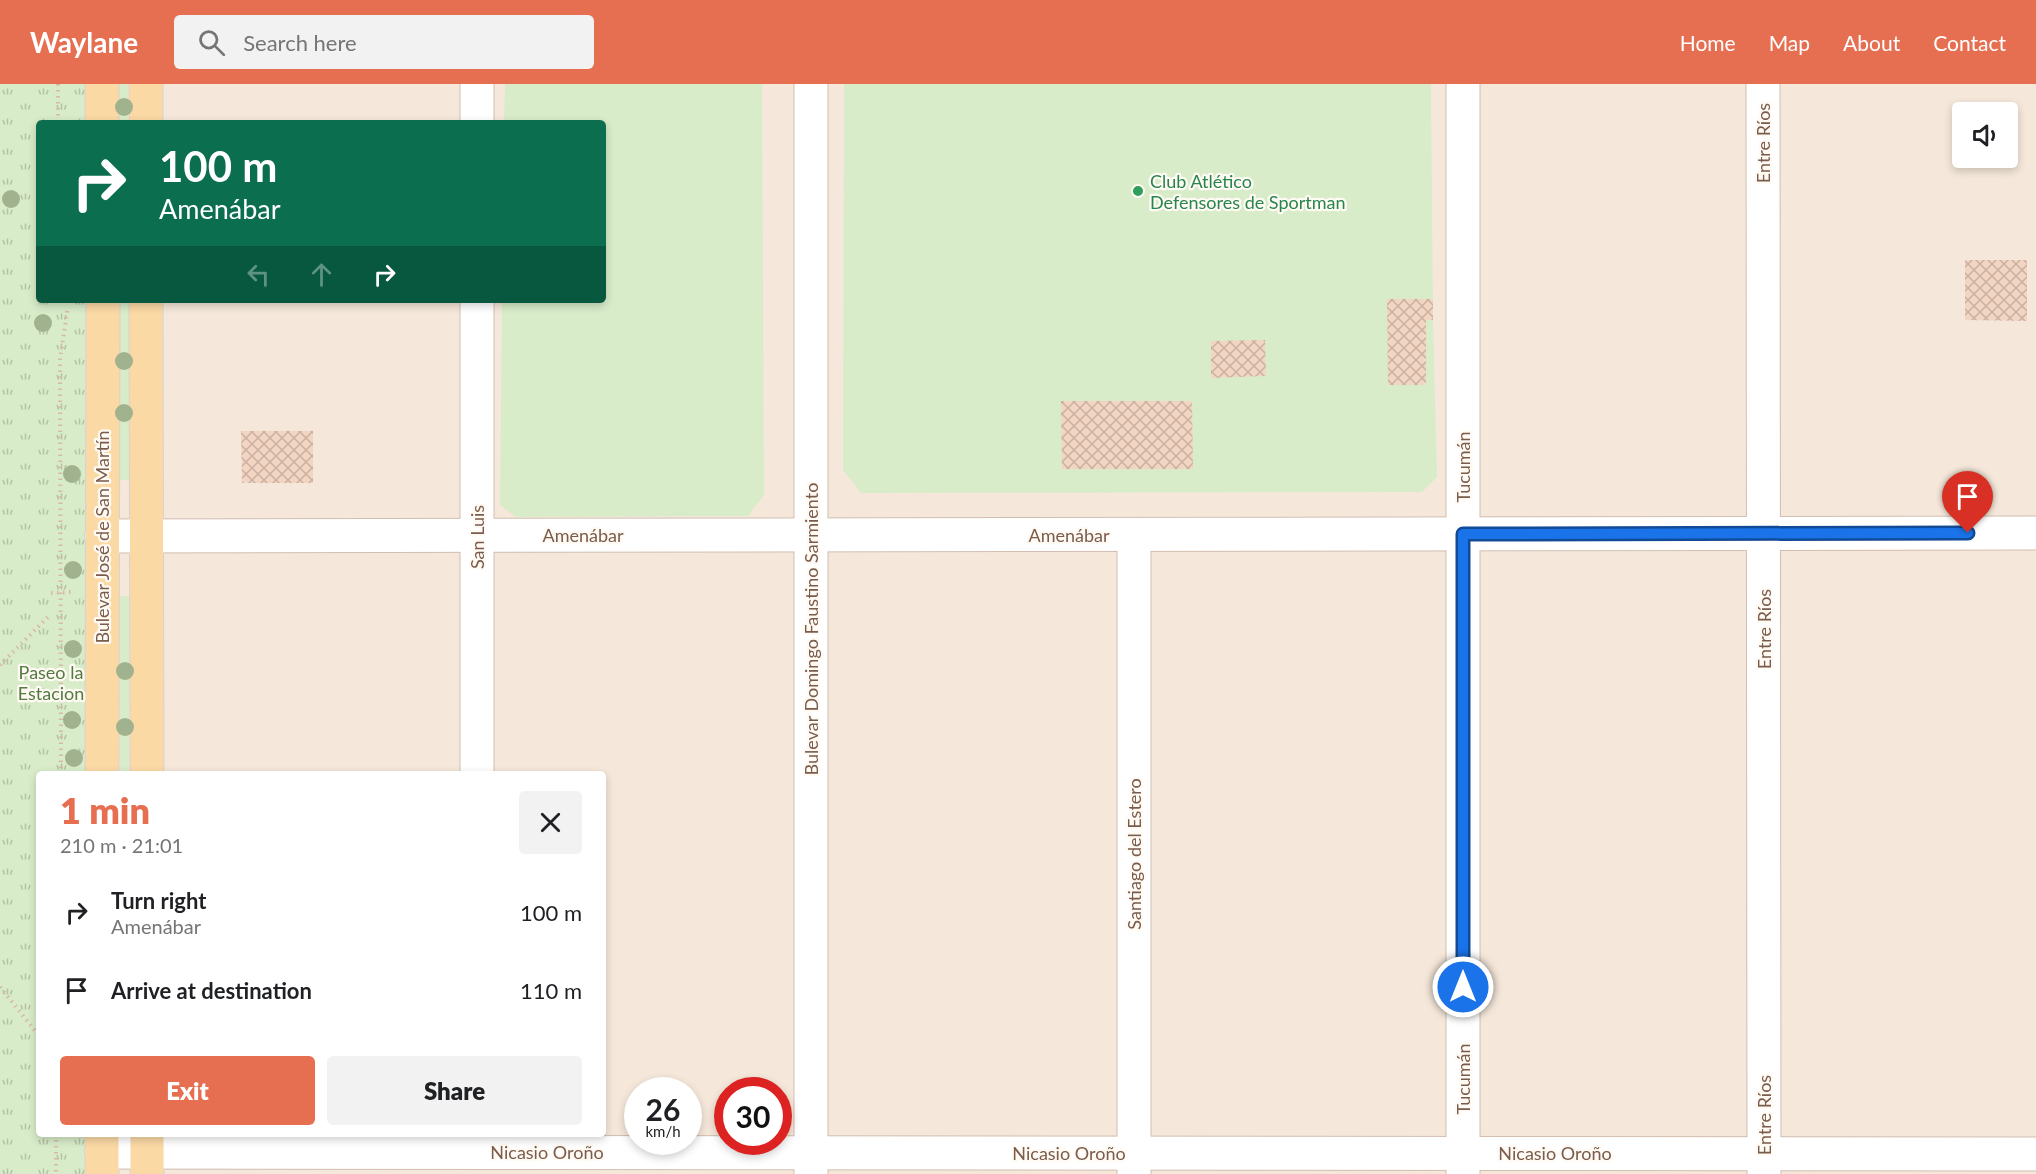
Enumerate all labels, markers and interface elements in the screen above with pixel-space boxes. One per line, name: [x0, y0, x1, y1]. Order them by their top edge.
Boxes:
search box: [174, 15, 594, 69]
text: Waylane: [30, 25, 138, 59]
icon: search: [195, 26, 228, 59]
text: Search here: [243, 29, 357, 56]
text: Home: [1680, 30, 1736, 55]
text: Map: [1769, 30, 1810, 55]
text: About: [1843, 30, 1900, 55]
text: Contact: [1933, 30, 2006, 55]
map controls: [1952, 102, 2018, 168]
button: sound: [1952, 102, 2018, 168]
street label: Entre Ríos: [1752, 103, 1774, 183]
text: 100 m: [159, 141, 277, 191]
icon: right: [60, 144, 138, 222]
place label: Club Atlético Defensores de Sportman: [1150, 170, 1345, 213]
marker: Club Atlético Defensores de Sportman: [1131, 184, 1145, 198]
text: Amenábar: [159, 192, 281, 225]
icon: left: [242, 258, 275, 291]
icon: ahead: [305, 258, 338, 291]
icon: right: [368, 258, 401, 291]
street label: Bulevar José de San Martín: [91, 430, 113, 644]
street label: Tucumán: [1452, 431, 1474, 503]
pin: [1942, 471, 1993, 533]
icon: arrive: [1951, 480, 1984, 513]
street label: Bulevar Domingo Faustino Sarmiento: [800, 483, 822, 775]
street label: San Luis: [466, 505, 488, 569]
street label: Amenábar: [542, 524, 624, 546]
street label: Amenábar: [1028, 524, 1110, 546]
street label: Entre Ríos: [1753, 589, 1775, 669]
park label: Paseo la Estacion: [18, 661, 84, 704]
street label: Santiago del Estero: [1123, 778, 1145, 930]
text: 1 min: [60, 788, 150, 832]
button: close: [519, 791, 582, 854]
text: 210 m · 21:01: [60, 833, 183, 857]
text: Turn right: [111, 887, 206, 914]
icon: right: [60, 896, 93, 929]
text: 100 m: [520, 899, 582, 926]
text: Amenábar: [111, 914, 201, 938]
position arrow: [1431, 955, 1495, 1019]
icon: arrive: [60, 974, 93, 1007]
text: Arrive at destination: [111, 977, 312, 1004]
text: 110 m: [520, 977, 582, 1004]
street label: Tucumán: [1452, 1043, 1474, 1115]
button: Exit: [60, 1056, 315, 1125]
button: Share: [327, 1056, 582, 1125]
street label: Entre Ríos: [1753, 1075, 1775, 1155]
speed limit sign: 30: [714, 1077, 792, 1155]
text: 26: [646, 1091, 680, 1127]
text: km/h: [645, 1122, 681, 1140]
street label: Nicasio Oroño: [490, 1141, 604, 1163]
street label: Nicasio Oroño: [1012, 1142, 1126, 1164]
street label: Nicasio Oroño: [1498, 1142, 1612, 1164]

